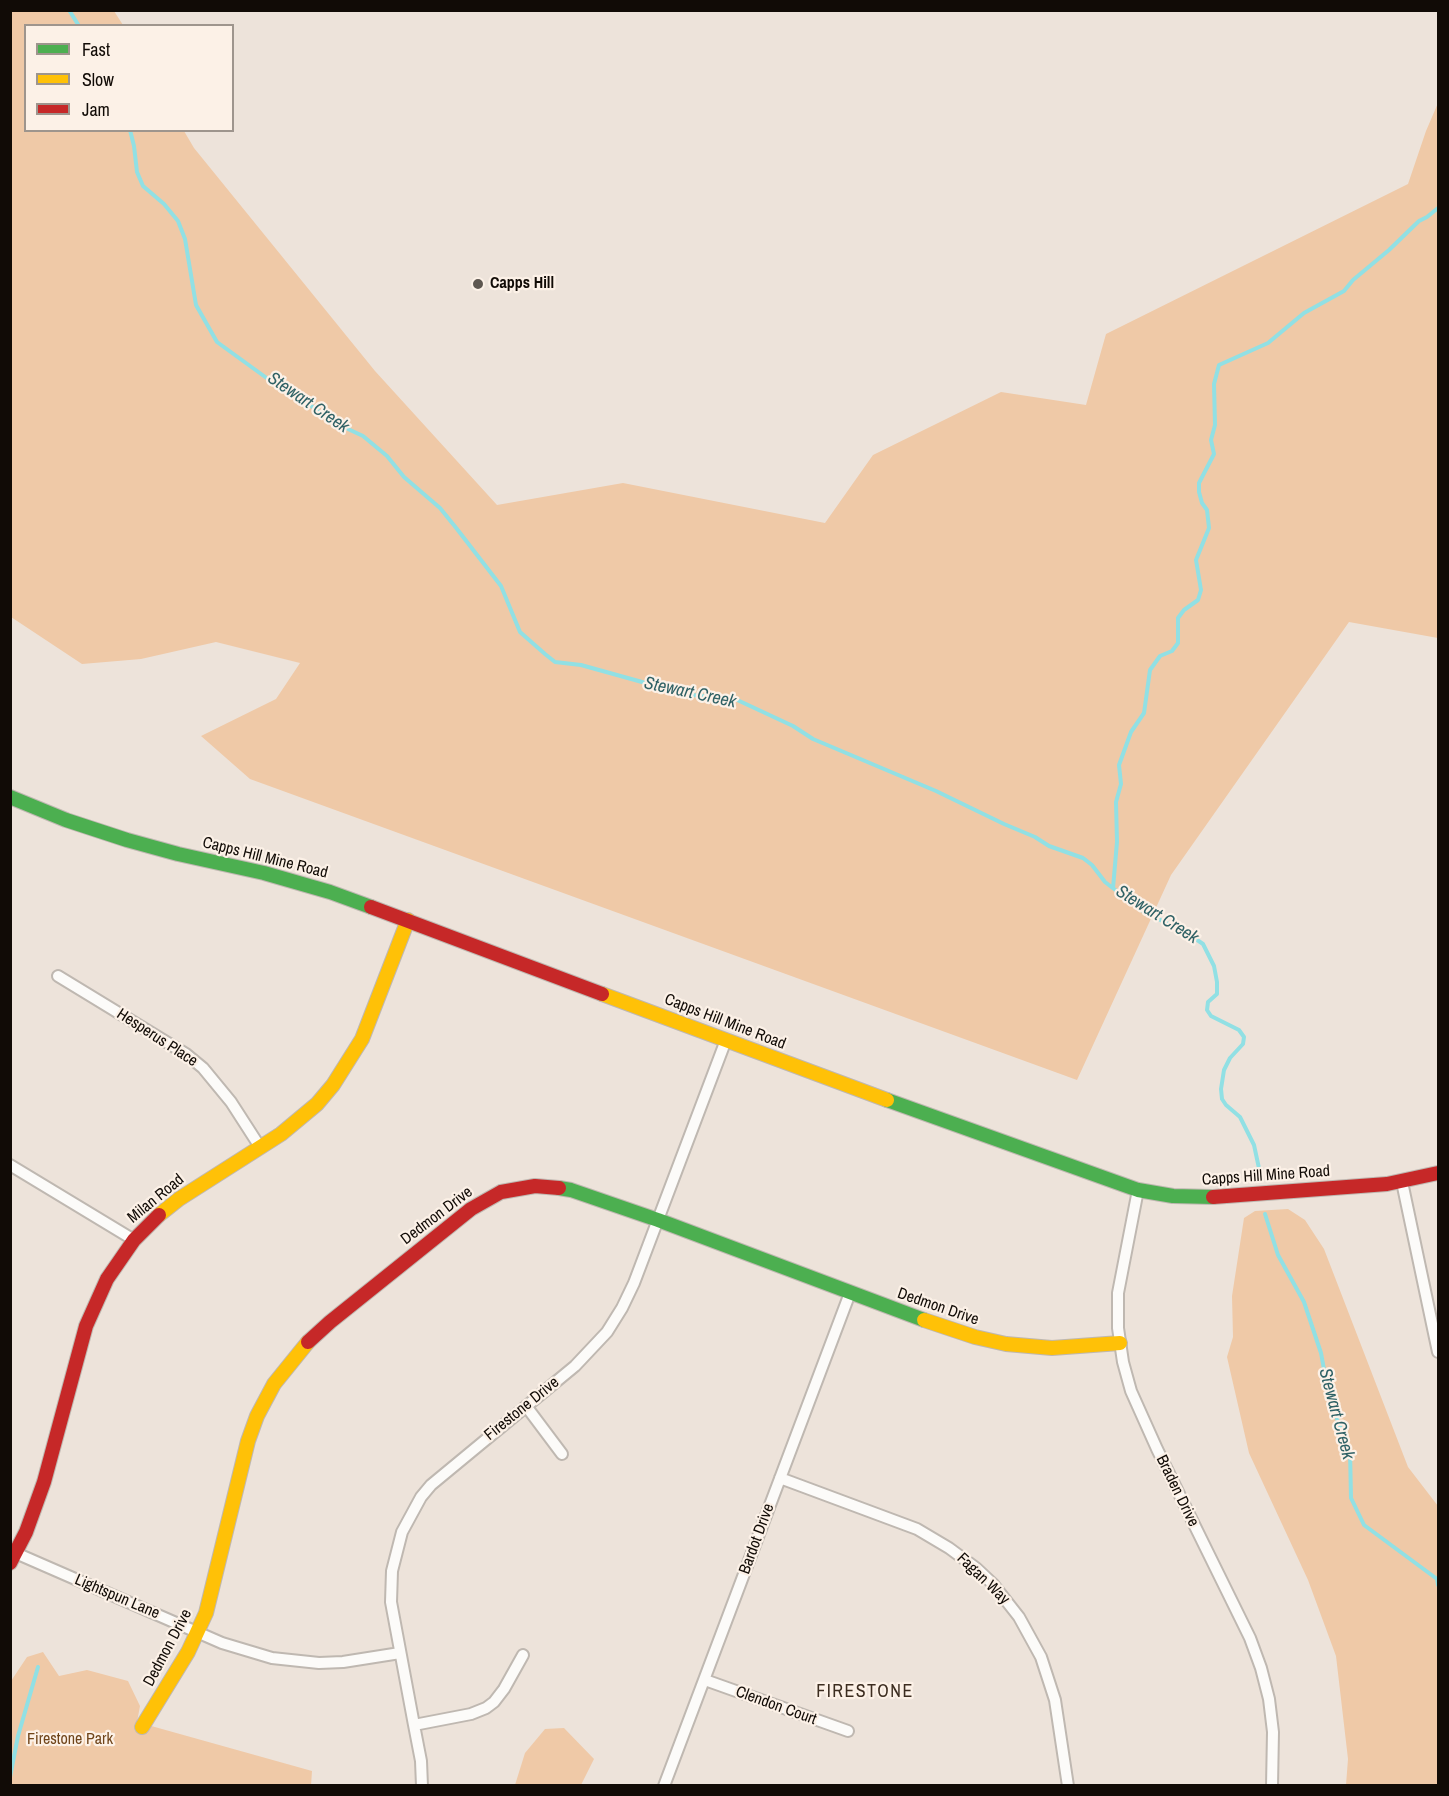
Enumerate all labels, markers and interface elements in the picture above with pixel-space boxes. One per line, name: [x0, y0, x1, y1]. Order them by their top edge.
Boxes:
legend: [24, 24, 234, 132]
text: Fast: [82, 37, 110, 62]
text: Slow: [82, 67, 114, 92]
text: Jam: [82, 97, 110, 122]
place label: Capps Hill: [490, 274, 554, 294]
marker: Capps Hill: [471, 277, 485, 291]
water label: Stewart Creek: [263, 368, 353, 438]
water label: Stewart Creek: [642, 673, 738, 713]
street label: Capps Hill Mine Road: [200, 833, 330, 883]
water label: Stewart Creek: [1112, 881, 1202, 949]
street label: Capps Hill Mine Road: [662, 990, 788, 1054]
street label: Hesperus Place: [113, 1005, 201, 1071]
street label: Capps Hill Mine Road: [1201, 1162, 1331, 1190]
street label: Milan Road: [124, 1170, 188, 1228]
street label: Dedmon Drive: [397, 1183, 477, 1249]
street label: Dedmon Drive: [895, 1284, 981, 1330]
water label: Stewart Creek: [1313, 1366, 1359, 1462]
street label: Firestone Drive: [481, 1373, 563, 1445]
street label: Braden Drive: [1151, 1452, 1203, 1530]
street label: Bardot Drive: [735, 1501, 779, 1577]
street label: Fagan Way: [953, 1549, 1013, 1609]
street label: Lightspun Lane: [72, 1570, 162, 1624]
street label: Dedmon Drive: [140, 1606, 196, 1690]
district label: FIRESTONE: [816, 1681, 914, 1703]
street label: Clendon Court: [733, 1683, 819, 1729]
park label: Firestone Park: [27, 1730, 113, 1750]

